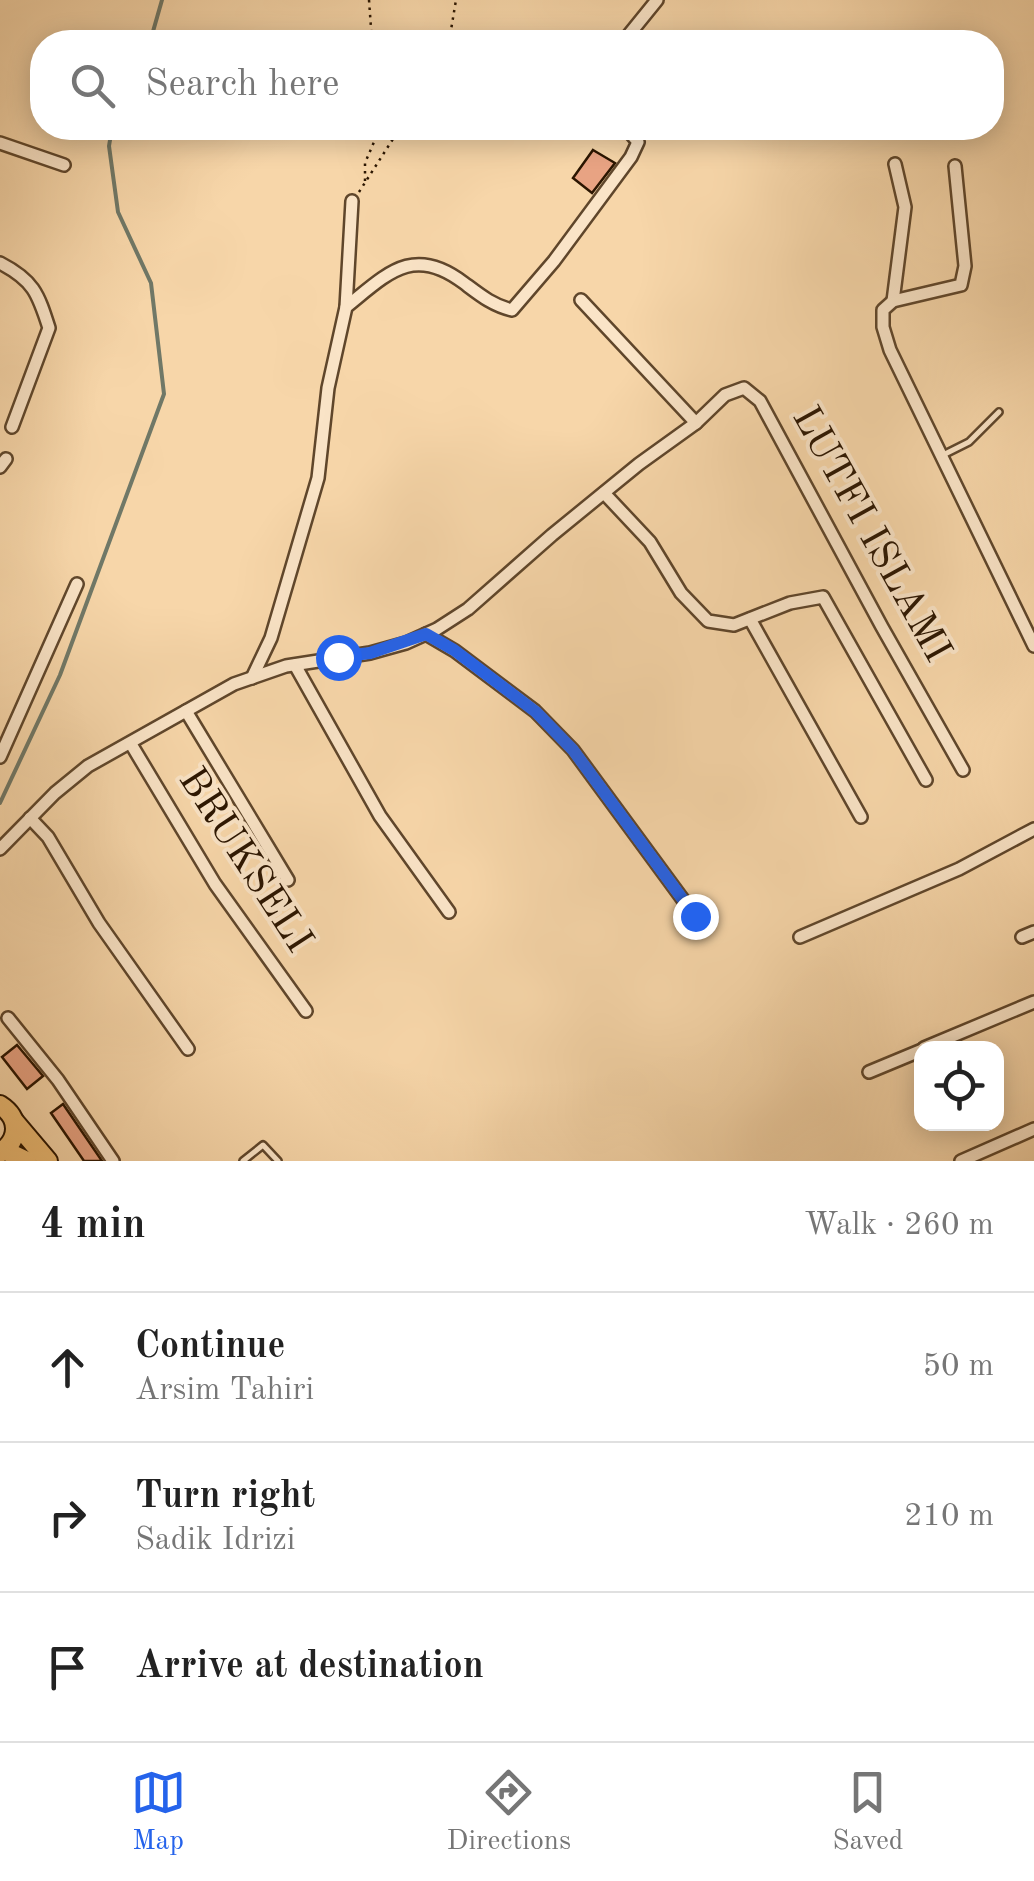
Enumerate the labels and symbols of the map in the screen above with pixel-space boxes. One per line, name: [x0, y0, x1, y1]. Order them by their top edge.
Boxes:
street label: LUTFI ISLAMI: [783, 401, 957, 669]
route start: [316, 635, 362, 681]
street label: BRUKSELI: [170, 762, 318, 960]
route end: [673, 894, 719, 940]

